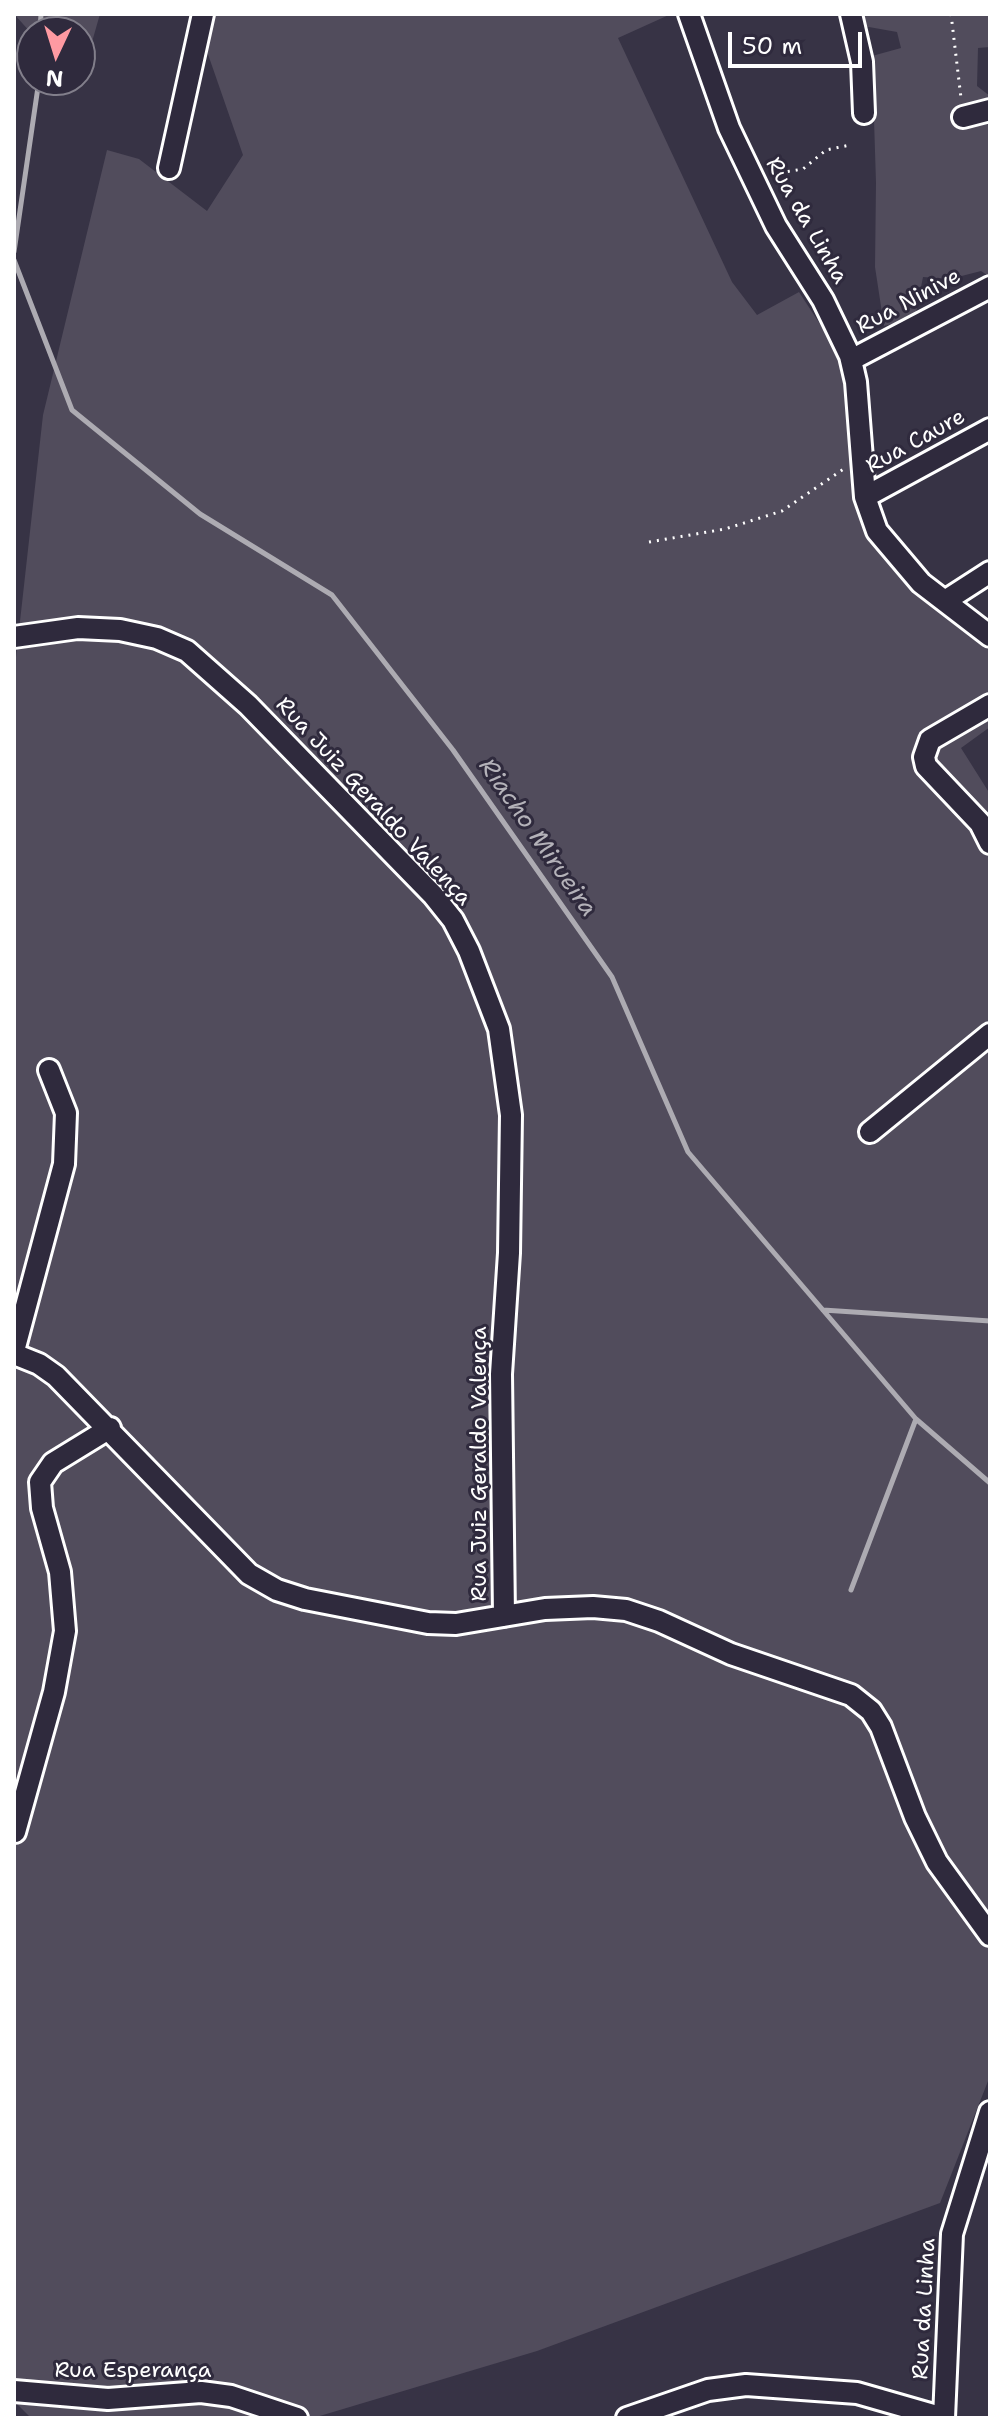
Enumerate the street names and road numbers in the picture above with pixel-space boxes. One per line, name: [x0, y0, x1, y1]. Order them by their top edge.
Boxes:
street label: Rua da Linha: [759, 153, 853, 289]
street label: Rua Ninive: [852, 264, 966, 340]
street label: Rua Caure: [862, 404, 970, 480]
street label: Rua Juiz Geraldo Valença: [269, 692, 477, 912]
street label: Rua Juiz Geraldo Valença: [467, 1326, 493, 1602]
street label: Rua da Linha: [908, 2238, 942, 2380]
street label: Rua Esperança: [54, 2358, 212, 2384]

